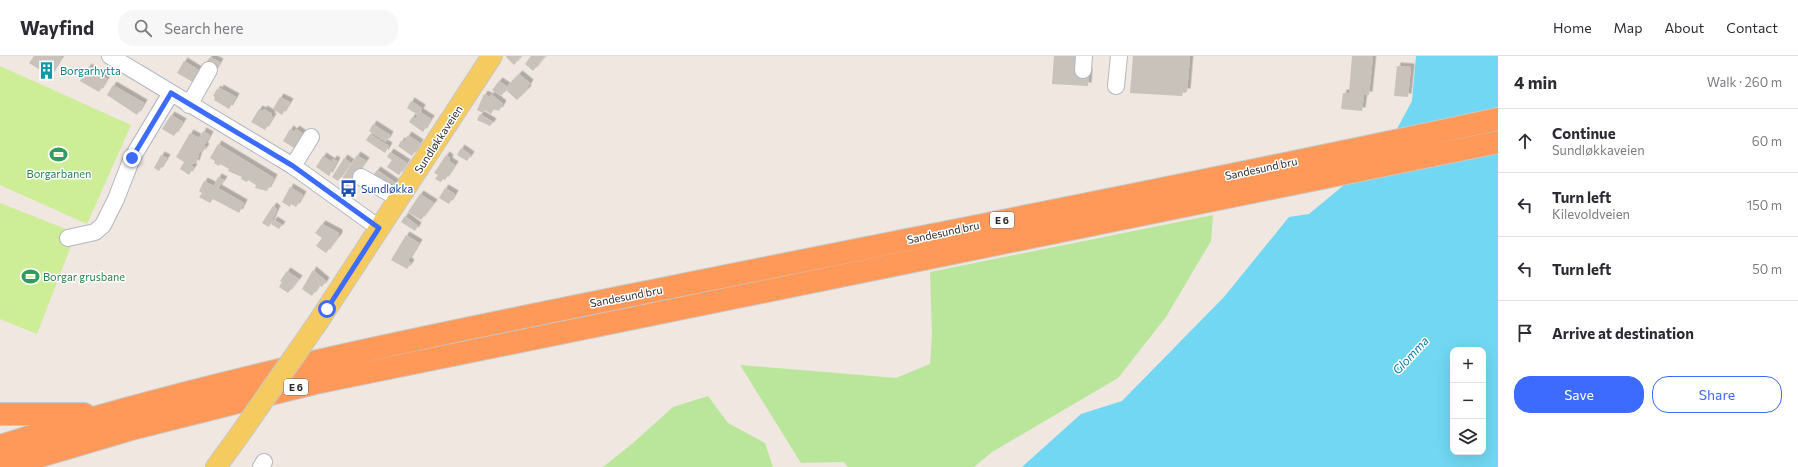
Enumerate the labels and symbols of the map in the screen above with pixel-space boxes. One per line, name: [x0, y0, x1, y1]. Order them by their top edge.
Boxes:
building icon: Borgarhytta: [37, 60, 57, 80]
place label: Borgarhytta: [60, 64, 121, 77]
street label: Sundløkkaveien: [411, 103, 465, 175]
sports icon: Borgarbanen: [49, 145, 69, 165]
route end: [123, 149, 141, 167]
street label: Sandesund bru: [1224, 154, 1298, 182]
place label: Borgarbanen: [27, 167, 91, 180]
bus stop icon: Sundløkka: [338, 178, 358, 198]
place label: Sundløkka: [361, 182, 413, 195]
road number: E 6: [990, 212, 1014, 228]
street label: Sandesund bru: [906, 218, 980, 246]
sports icon: Borgar grusbane: [20, 266, 40, 286]
place label: Borgar grusbane: [43, 270, 125, 283]
street label: Sandesund bru: [589, 283, 663, 309]
route start: [318, 300, 336, 318]
water label: Glomma: [1389, 333, 1431, 377]
road number: E 6: [284, 379, 308, 395]

